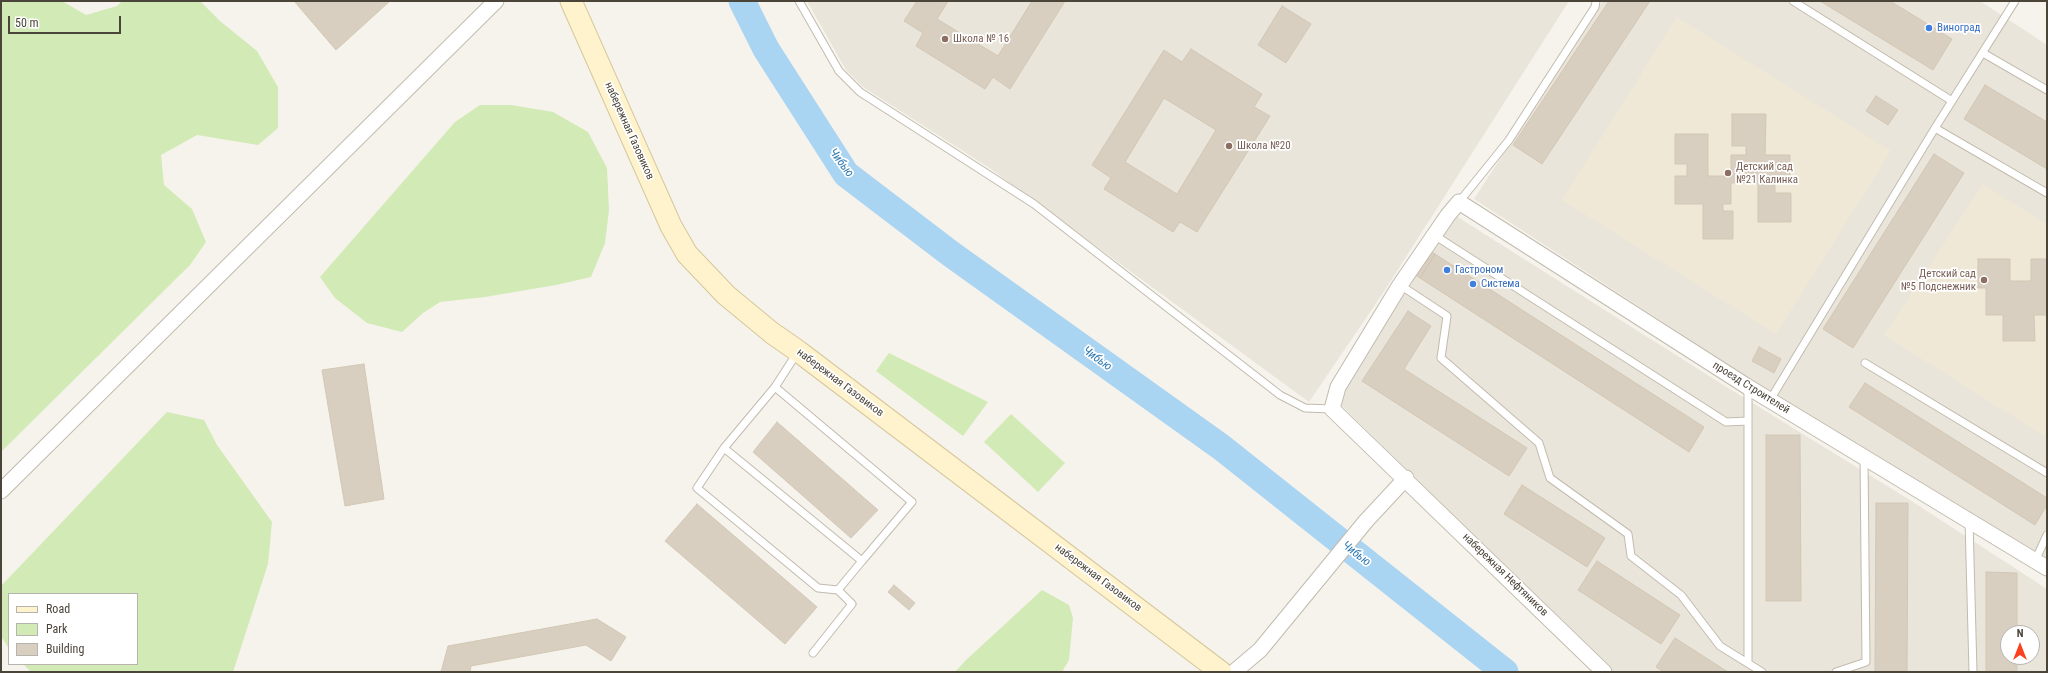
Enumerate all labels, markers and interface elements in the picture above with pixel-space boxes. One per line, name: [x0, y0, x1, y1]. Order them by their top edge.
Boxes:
scale bar: [10, 8, 123, 34]
text: 50 m: [15, 16, 39, 30]
place label: Виноград: [1937, 21, 1980, 35]
marker: Виноград: [1924, 23, 1934, 33]
place label: Школа № 16: [953, 32, 1009, 46]
marker: Школа № 16: [940, 34, 950, 44]
street label: набережная Газовиков: [602, 80, 656, 182]
place label: Школа №20: [1237, 139, 1291, 153]
marker: Школа №20: [1224, 141, 1234, 151]
water label: Чибью: [826, 146, 856, 180]
place label: Детский сад №21 Калинка: [1736, 160, 1798, 186]
marker: Детский сад №21 Калинка: [1723, 168, 1733, 178]
place label: Гастроном: [1455, 263, 1503, 277]
marker: Гастроном: [1442, 265, 1452, 275]
place label: Детский сад №5 Подснежник: [1901, 267, 1976, 293]
marker: Детский сад №5 Подснежник: [1979, 275, 1989, 285]
place label: Система: [1481, 277, 1520, 291]
marker: Система: [1468, 279, 1478, 289]
water label: Чибью: [1080, 344, 1114, 374]
street label: набережная Газовиков: [794, 346, 886, 420]
street label: проезд Строителей: [1710, 359, 1792, 417]
street label: набережная Нефтяников: [1459, 531, 1551, 619]
water label: Чибью: [1339, 538, 1373, 570]
street label: набережная Газовиков: [1052, 541, 1144, 615]
legend: [8, 593, 138, 665]
text: Road: [46, 602, 70, 616]
text: Park: [46, 622, 67, 636]
north arrow: [2000, 625, 2040, 665]
text: N: [2017, 627, 2023, 640]
text: Building: [46, 642, 84, 656]

